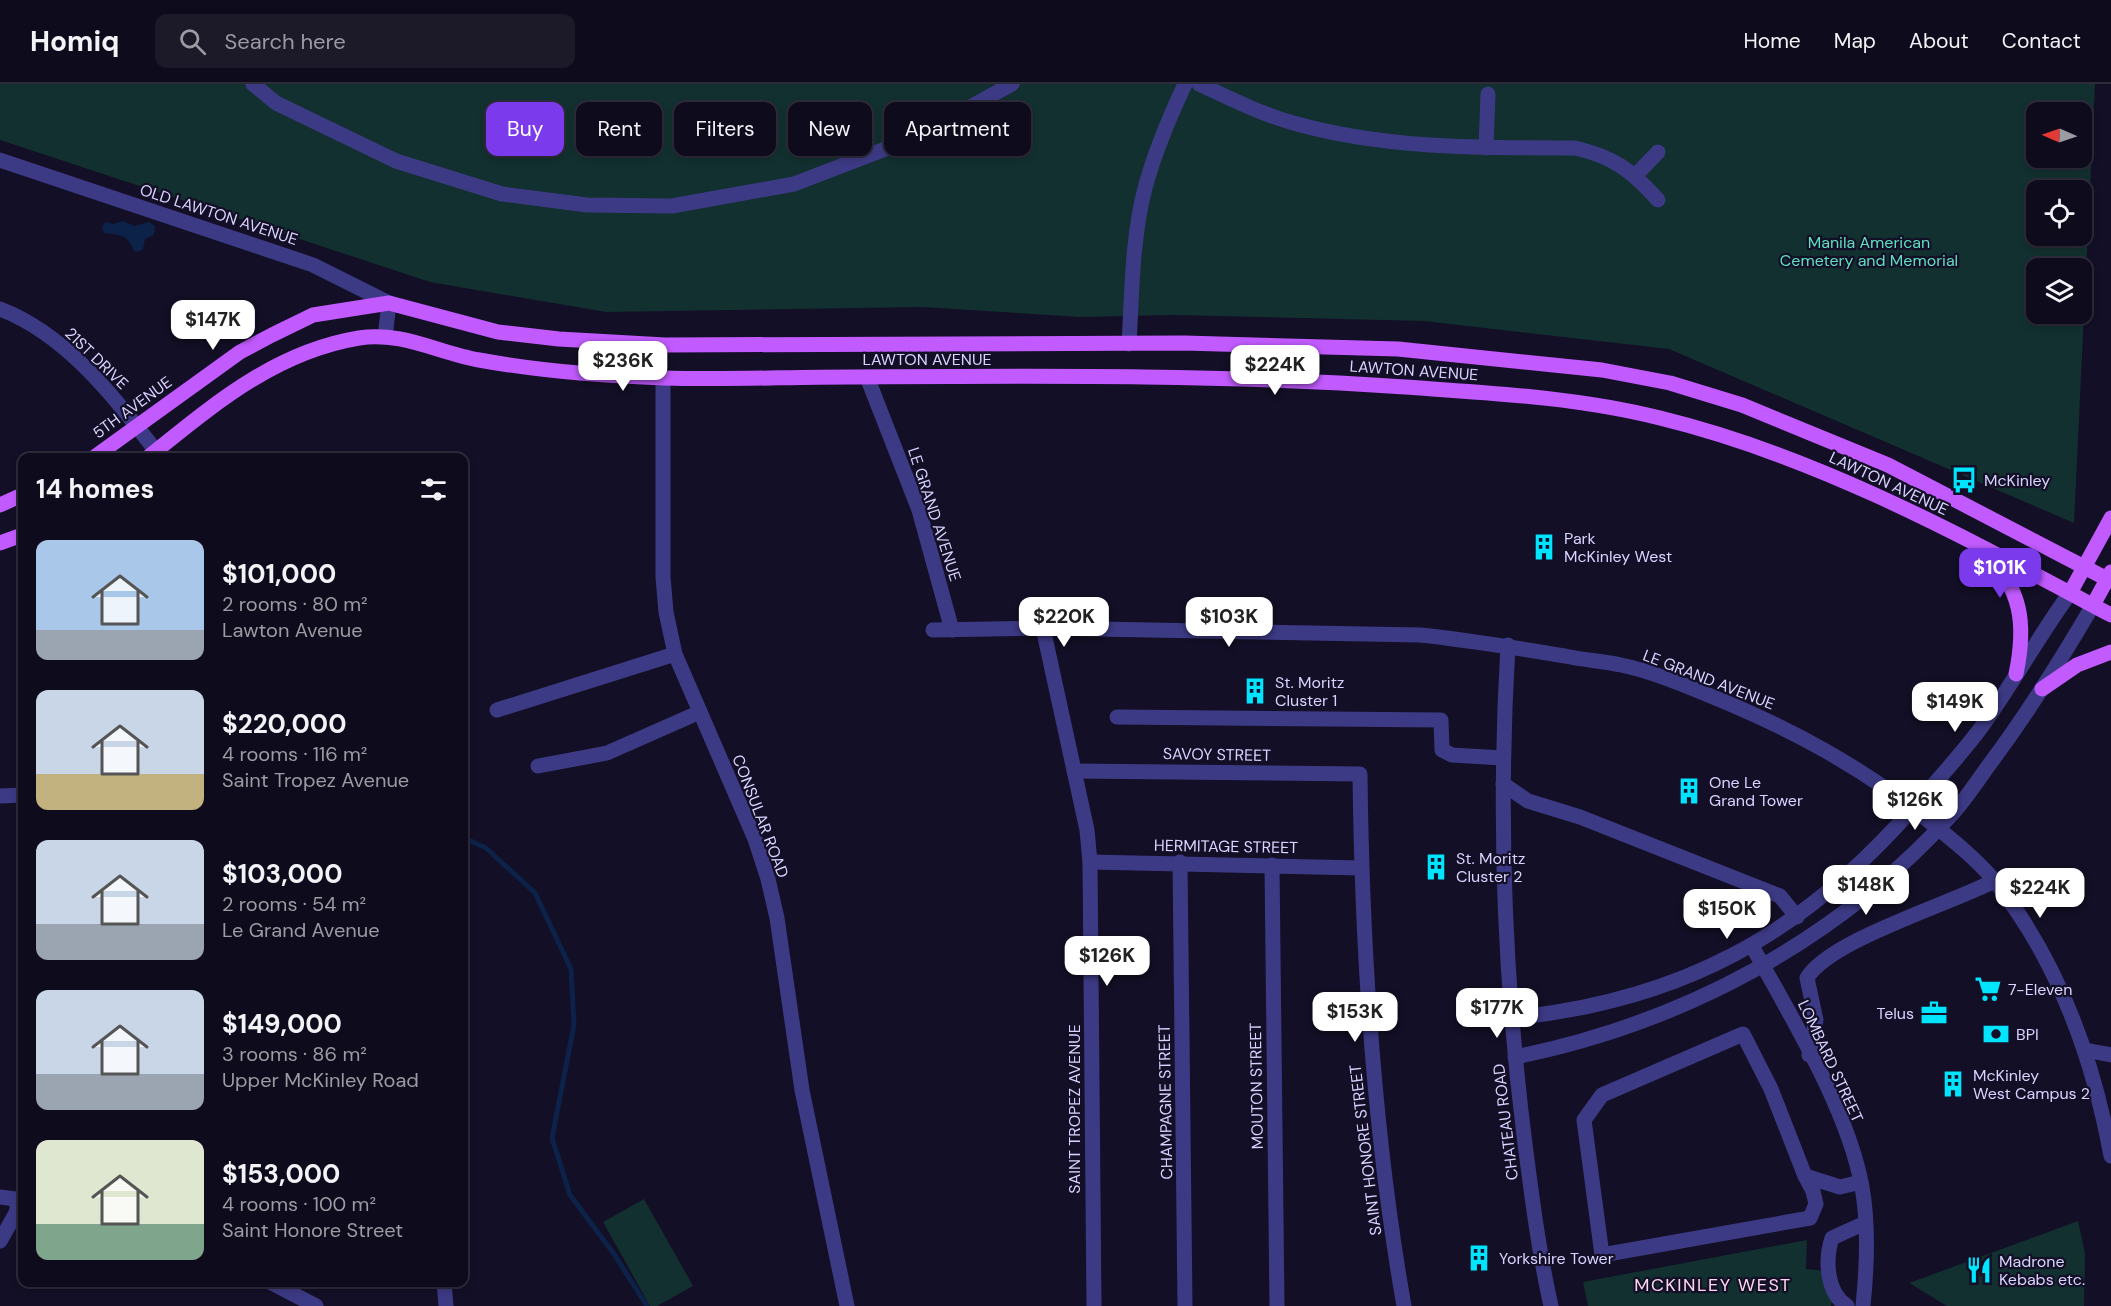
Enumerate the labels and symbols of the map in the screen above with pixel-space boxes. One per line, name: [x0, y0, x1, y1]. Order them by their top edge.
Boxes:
north arrow: [2026, 102, 2092, 168]
street label: OLD LAWTON AVENUE: [137, 179, 301, 250]
park label: Manila American Cemetery and Memorial: [1780, 232, 1958, 271]
pin: $147K: [171, 300, 255, 351]
street label: 21ST DRIVE: [60, 323, 133, 394]
pin: $236K: [581, 341, 665, 392]
pin: $224K: [1233, 345, 1317, 396]
street label: LAWTON AVENUE: [863, 349, 991, 370]
street label: LAWTON AVENUE: [1349, 356, 1479, 385]
street label: 5TH AVENUE: [88, 372, 176, 443]
street label: LE GRAND AVENUE: [903, 444, 966, 584]
street label: LAWTON AVENUE: [1826, 447, 1952, 520]
bus stop icon: McKinley: [1949, 465, 1979, 495]
place label: McKinley: [1984, 470, 2050, 491]
place label: Park McKinley West: [1564, 528, 1672, 567]
building icon: Park McKinley West: [1529, 532, 1559, 562]
pin: $101K: [1958, 548, 2042, 599]
pin: $220K: [1022, 597, 1106, 648]
pin: $103K: [1187, 597, 1271, 648]
street label: LE GRAND AVENUE: [1640, 645, 1778, 714]
place label: St. Moritz Cluster 1: [1275, 672, 1344, 711]
building icon: St. Moritz Cluster 1: [1240, 676, 1270, 706]
pin: $149K: [1913, 682, 1997, 733]
street label: SAVOY STREET: [1163, 743, 1271, 766]
street label: CONSULAR ROAD: [727, 752, 794, 881]
place label: One Le Grand Tower: [1709, 772, 1803, 811]
building icon: One Le Grand Tower: [1674, 776, 1704, 806]
pin: $126K: [1873, 780, 1957, 831]
street label: HERMITAGE STREET: [1154, 835, 1298, 858]
place label: St. Moritz Cluster 2: [1456, 848, 1525, 887]
building icon: St. Moritz Cluster 2: [1421, 852, 1451, 882]
pin: $148K: [1824, 865, 1908, 916]
pin: $224K: [1998, 868, 2082, 919]
pin: $150K: [1685, 889, 1769, 940]
pin: $126K: [1065, 936, 1149, 987]
supermarket icon: 7-Eleven: [1973, 974, 2003, 1004]
place label: 7-Eleven: [2008, 979, 2072, 1000]
pin: $177K: [1455, 988, 1539, 1039]
pin: $153K: [1313, 992, 1397, 1043]
street label: LOMBARD STREET: [1793, 997, 1868, 1126]
office icon: Telus: [1919, 998, 1949, 1028]
place label: Telus: [1877, 1003, 1914, 1024]
bank icon: BPI: [1981, 1019, 2011, 1049]
street label: MOUTON STREET: [1245, 1022, 1268, 1150]
street label: SAINT TROPEZ AVENUE: [1064, 1024, 1085, 1194]
street label: CHAMPAGNE STREET: [1154, 1024, 1177, 1180]
place label: BPI: [2016, 1024, 2039, 1045]
street label: CHATEAU ROAD: [1488, 1062, 1523, 1181]
street label: SAINT HONORE STREET: [1345, 1063, 1386, 1237]
place label: McKinley West Campus 2: [1973, 1065, 2090, 1104]
building icon: McKinley West Campus 2: [1938, 1069, 1968, 1099]
building icon: Yorkshire Tower: [1464, 1243, 1494, 1273]
place label: Yorkshire Tower: [1499, 1248, 1614, 1269]
place label: Madrone Kebabs etc.: [1999, 1251, 2085, 1290]
restaurant icon: Madrone Kebabs etc.: [1964, 1255, 1994, 1285]
district label: MCKINLEY WEST: [1634, 1273, 1792, 1297]

